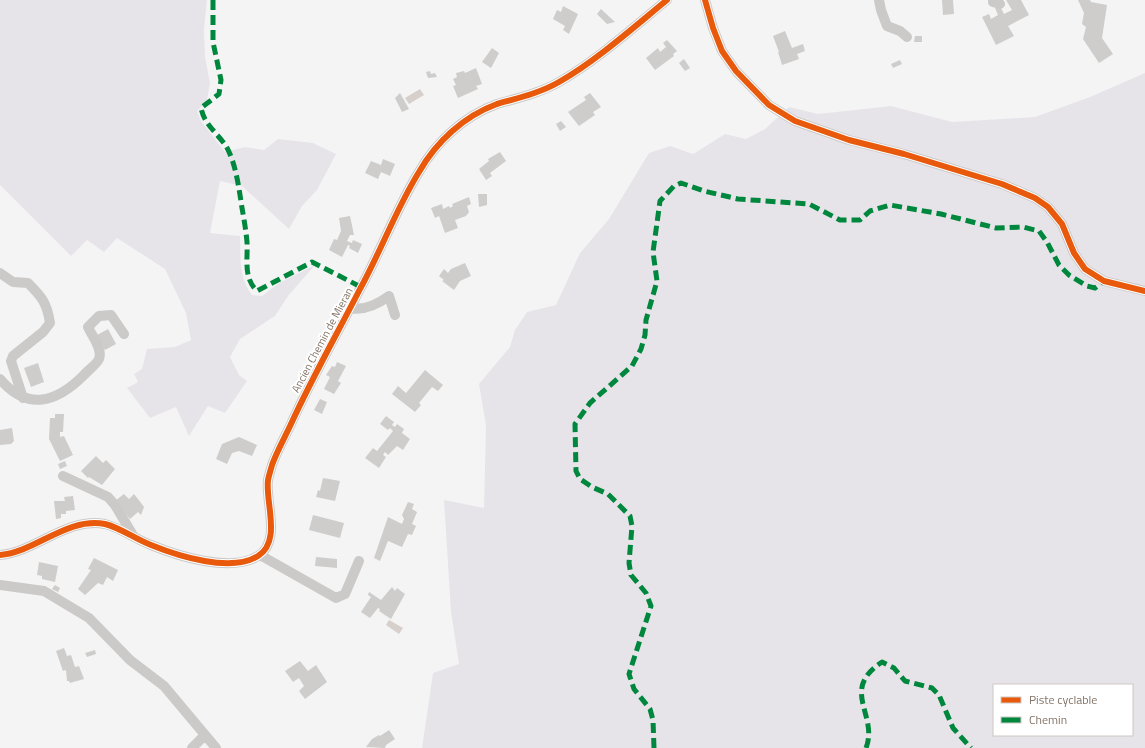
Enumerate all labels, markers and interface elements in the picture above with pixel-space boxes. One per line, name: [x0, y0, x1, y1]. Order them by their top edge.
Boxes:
street label: Ancien Chemin de Mieran: [287, 284, 357, 395]
legend: [993, 684, 1133, 736]
text: Piste cyclable: [1029, 690, 1097, 709]
text: Chemin: [1029, 710, 1067, 729]

